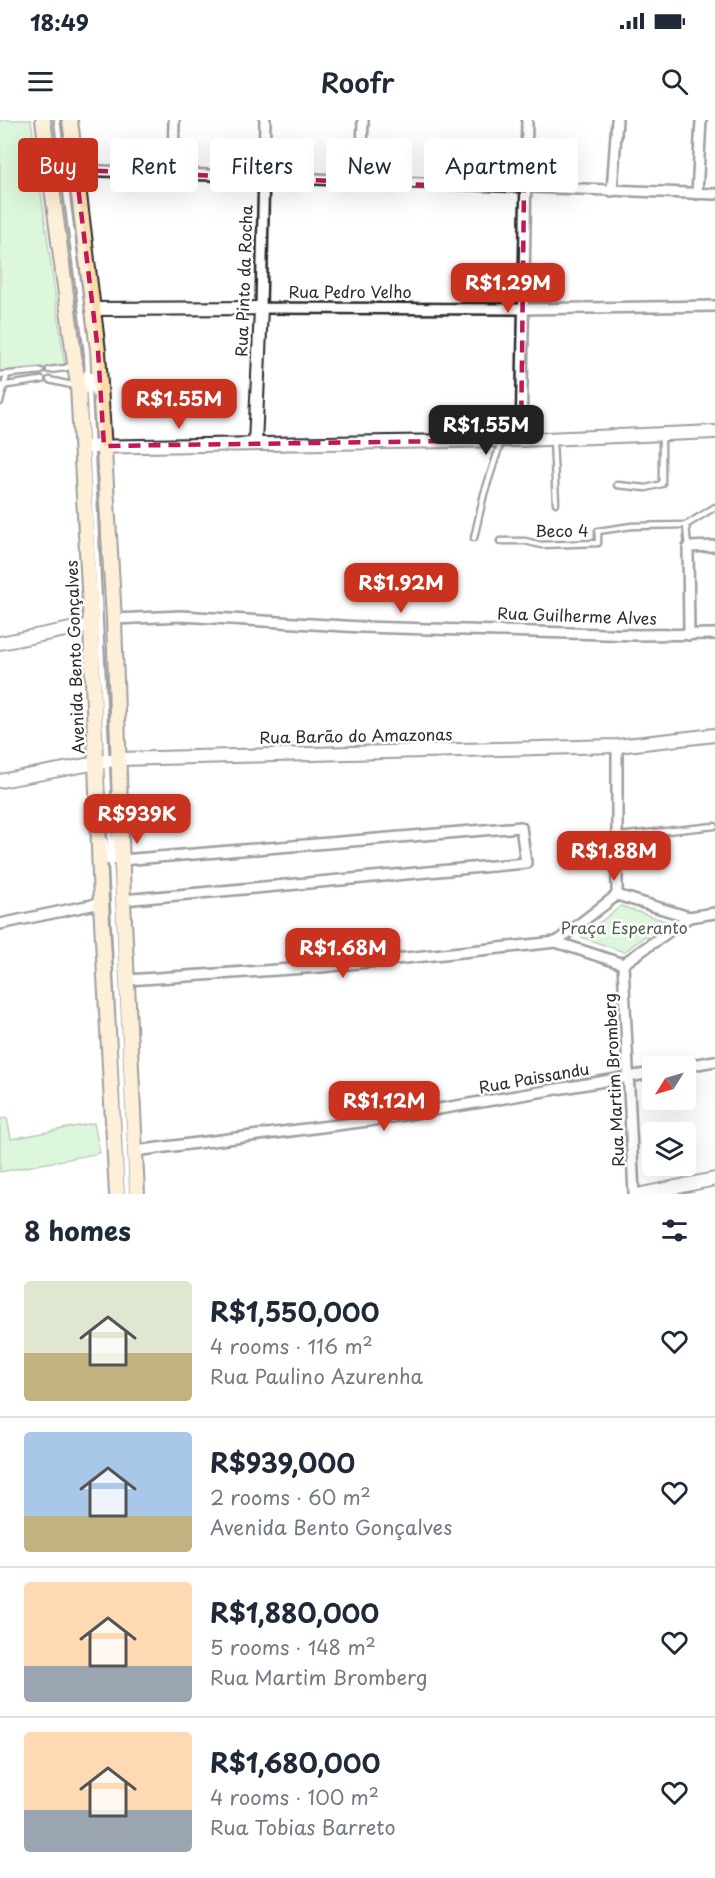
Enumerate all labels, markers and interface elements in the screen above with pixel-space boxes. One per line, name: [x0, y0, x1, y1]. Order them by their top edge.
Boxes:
text: 18:49: [30, 5, 89, 38]
text: Roofr: [320, 61, 395, 102]
icon: menu: [24, 65, 57, 98]
icon: search: [658, 65, 691, 98]
chip: Buy: [18, 138, 98, 192]
chip: Rent: [110, 138, 198, 192]
chip: Filters: [210, 138, 314, 192]
chip: New: [326, 138, 412, 192]
chip: Apartment: [424, 138, 578, 192]
street label: Rua Pinto da Rocha: [228, 205, 258, 357]
pin: R$1.29M: [453, 263, 563, 314]
text: R$1.29M: [465, 267, 551, 297]
street label: Rua Pedro Velho: [288, 279, 412, 303]
pin: R$1.55M: [124, 379, 234, 430]
text: R$1.55M: [136, 383, 222, 413]
pin: R$1.55M: [431, 405, 541, 456]
text: R$1.55M: [443, 409, 529, 439]
street label: Beco 4: [535, 518, 589, 542]
street label: Avenida Bento Gonçalves: [59, 560, 89, 754]
pin: R$1.92M: [346, 563, 456, 614]
text: R$1.92M: [358, 567, 444, 597]
street label: Rua Guilherme Alves: [497, 600, 657, 630]
street label: Rua Barão do Amazonas: [259, 721, 453, 749]
pin: R$939K: [88, 794, 186, 845]
text: R$939K: [98, 798, 176, 828]
pin: R$1.88M: [559, 831, 669, 882]
text: R$1.88M: [571, 835, 657, 865]
park label: Praça Esperanto: [560, 915, 688, 939]
pin: R$1.68M: [288, 928, 398, 979]
text: R$1.68M: [299, 932, 387, 962]
street label: Rua Martim Bromberg: [596, 993, 630, 1168]
street label: Rua Paissandu: [477, 1056, 591, 1099]
north arrow: [642, 1056, 696, 1110]
map controls: [642, 1056, 696, 1176]
pin: R$1.12M: [329, 1081, 439, 1132]
text: R$1.12M: [343, 1085, 425, 1115]
button: layers: [642, 1122, 696, 1176]
text: 8 homes: [24, 1211, 131, 1250]
icon: filters: [658, 1214, 691, 1247]
text: R$1,550,000: [210, 1292, 380, 1331]
icon: home: [72, 1305, 144, 1377]
icon: heart: [658, 1325, 691, 1358]
text: 4 rooms · 116 m²: [210, 1331, 373, 1361]
text: Rua Paulino Azurenha: [210, 1361, 423, 1391]
text: R$939,000: [210, 1443, 355, 1482]
icon: home: [72, 1456, 144, 1528]
icon: heart: [658, 1476, 691, 1509]
text: 2 rooms · 60 m²: [210, 1482, 371, 1512]
text: Avenida Bento Gonçalves: [210, 1512, 452, 1542]
text: R$1,880,000: [210, 1593, 379, 1632]
icon: home: [72, 1606, 144, 1678]
icon: heart: [658, 1626, 691, 1659]
text: 5 rooms · 148 m²: [210, 1632, 376, 1662]
text: Rua Martim Bromberg: [210, 1662, 428, 1692]
text: R$1,680,000: [210, 1743, 380, 1782]
icon: home: [72, 1756, 144, 1828]
icon: heart: [658, 1776, 691, 1809]
text: 4 rooms · 100 m²: [210, 1782, 379, 1812]
text: Rua Tobias Barreto: [210, 1812, 396, 1842]

